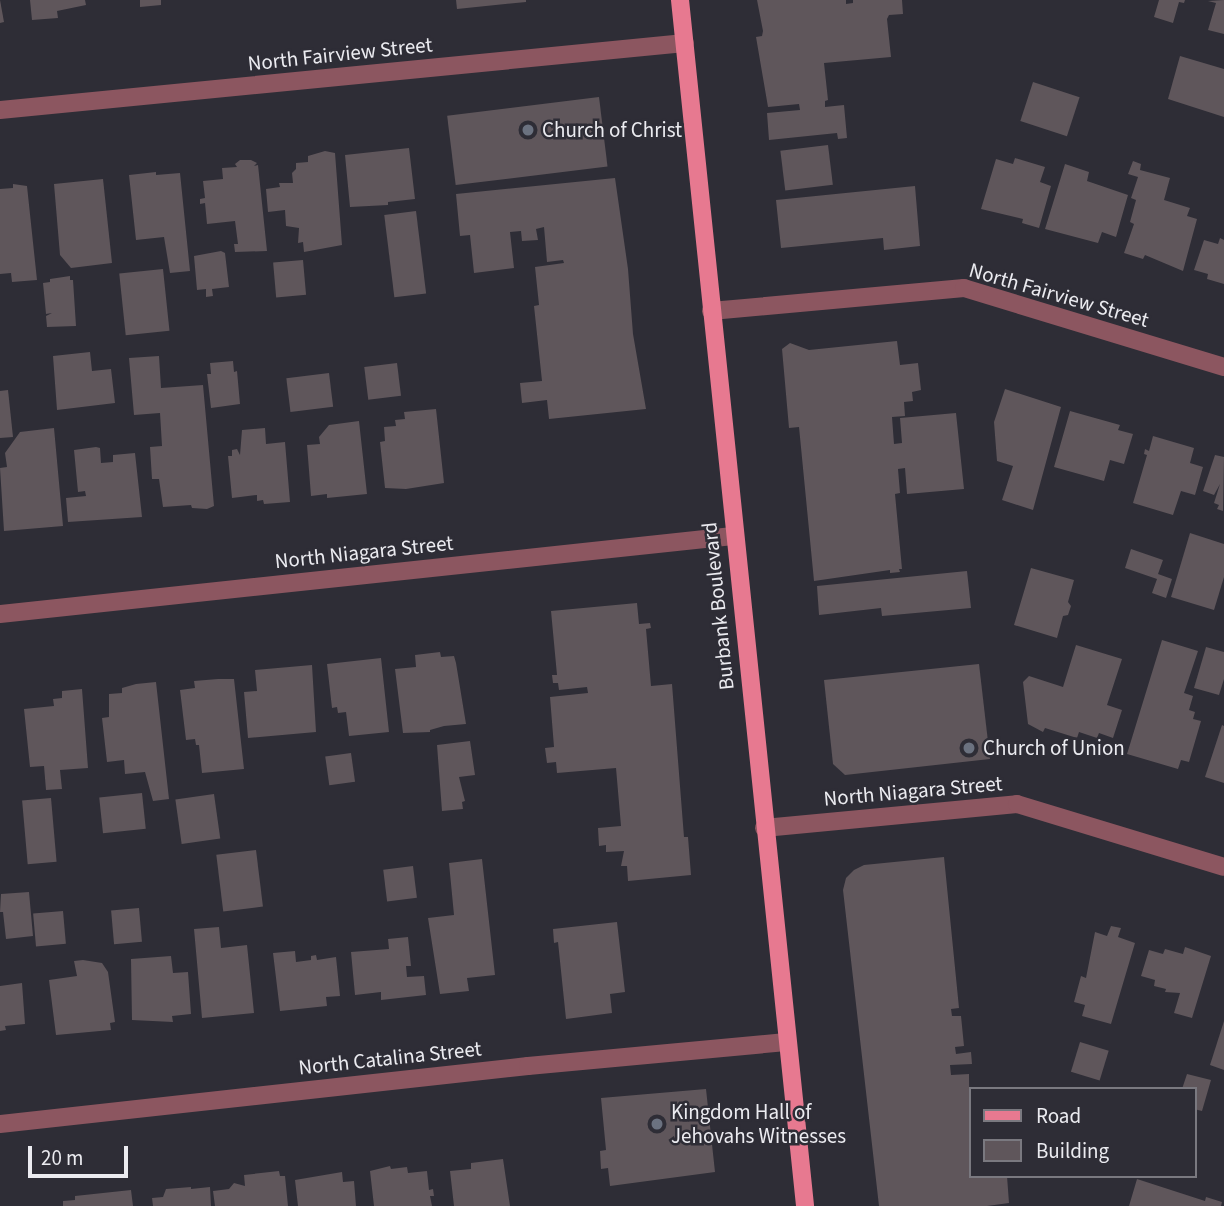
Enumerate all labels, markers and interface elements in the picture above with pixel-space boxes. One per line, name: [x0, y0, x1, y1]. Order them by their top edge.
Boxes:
street label: North Fairview Street: [246, 32, 434, 76]
place label: Church of Christ: [542, 117, 682, 143]
marker: Church of Christ: [520, 122, 536, 138]
street label: North Fairview Street: [966, 257, 1152, 333]
street label: Burbank Boulevard: [697, 521, 739, 691]
street label: North Niagara Street: [274, 530, 454, 574]
place label: Church of Union: [983, 735, 1125, 761]
marker: Church of Union: [961, 740, 977, 756]
street label: North Niagara Street: [823, 771, 1003, 811]
street label: North Catalina Street: [297, 1036, 483, 1080]
legend: [968, 1087, 1196, 1178]
place label: Kingdom Hall of Jehovahs Witnesses: [671, 1099, 846, 1149]
text: Road: [1036, 1101, 1081, 1131]
marker: Kingdom Hall of Jehovahs Witnesses: [649, 1116, 665, 1132]
scale bar: [32, 1132, 131, 1176]
text: Building: [1036, 1136, 1109, 1166]
text: 20 m: [41, 1143, 83, 1173]

